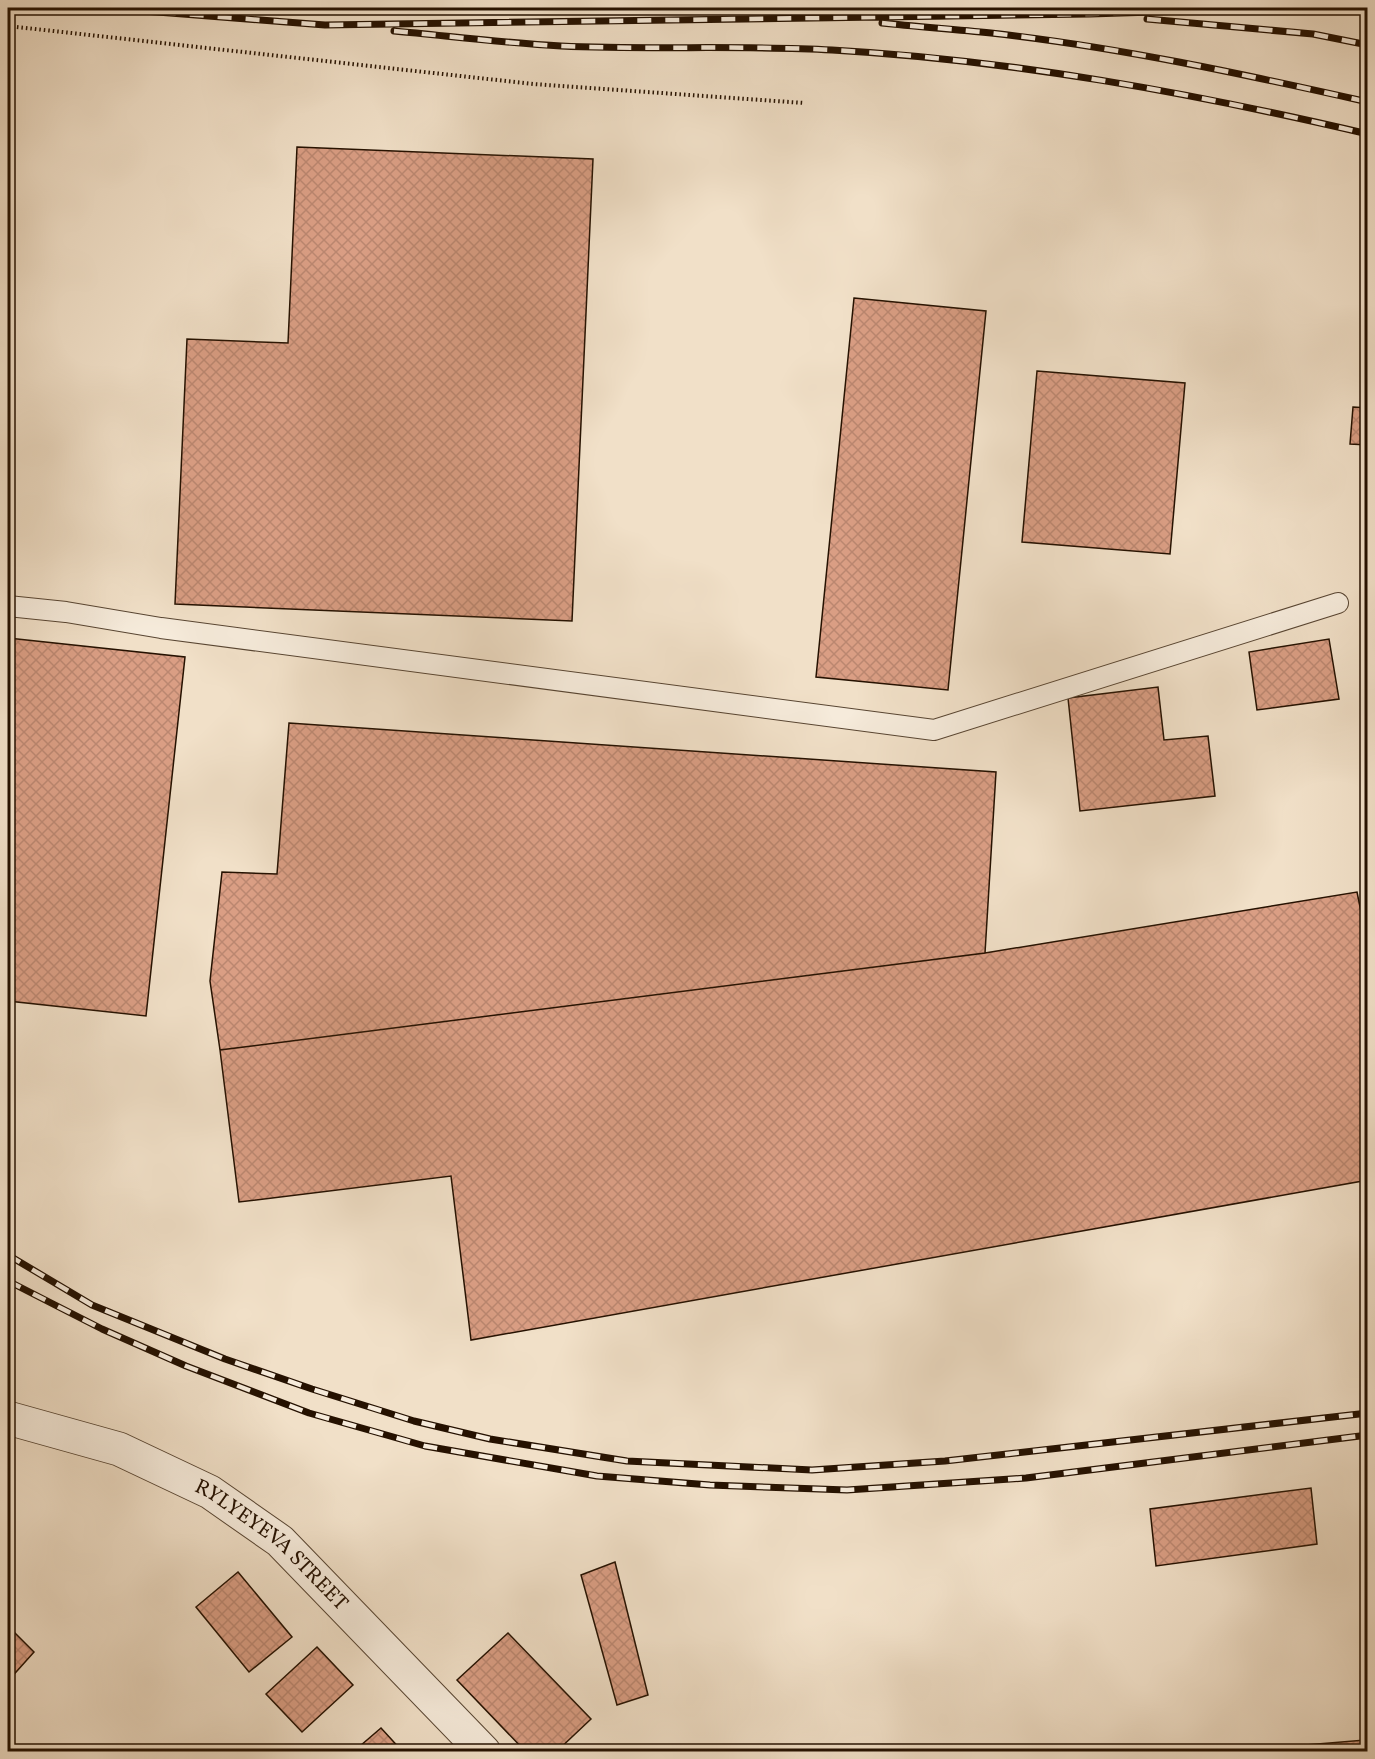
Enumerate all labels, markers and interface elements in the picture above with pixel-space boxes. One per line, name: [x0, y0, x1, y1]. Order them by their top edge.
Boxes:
street label: RYLYEYEVA STREET: [190, 1472, 354, 1617]

